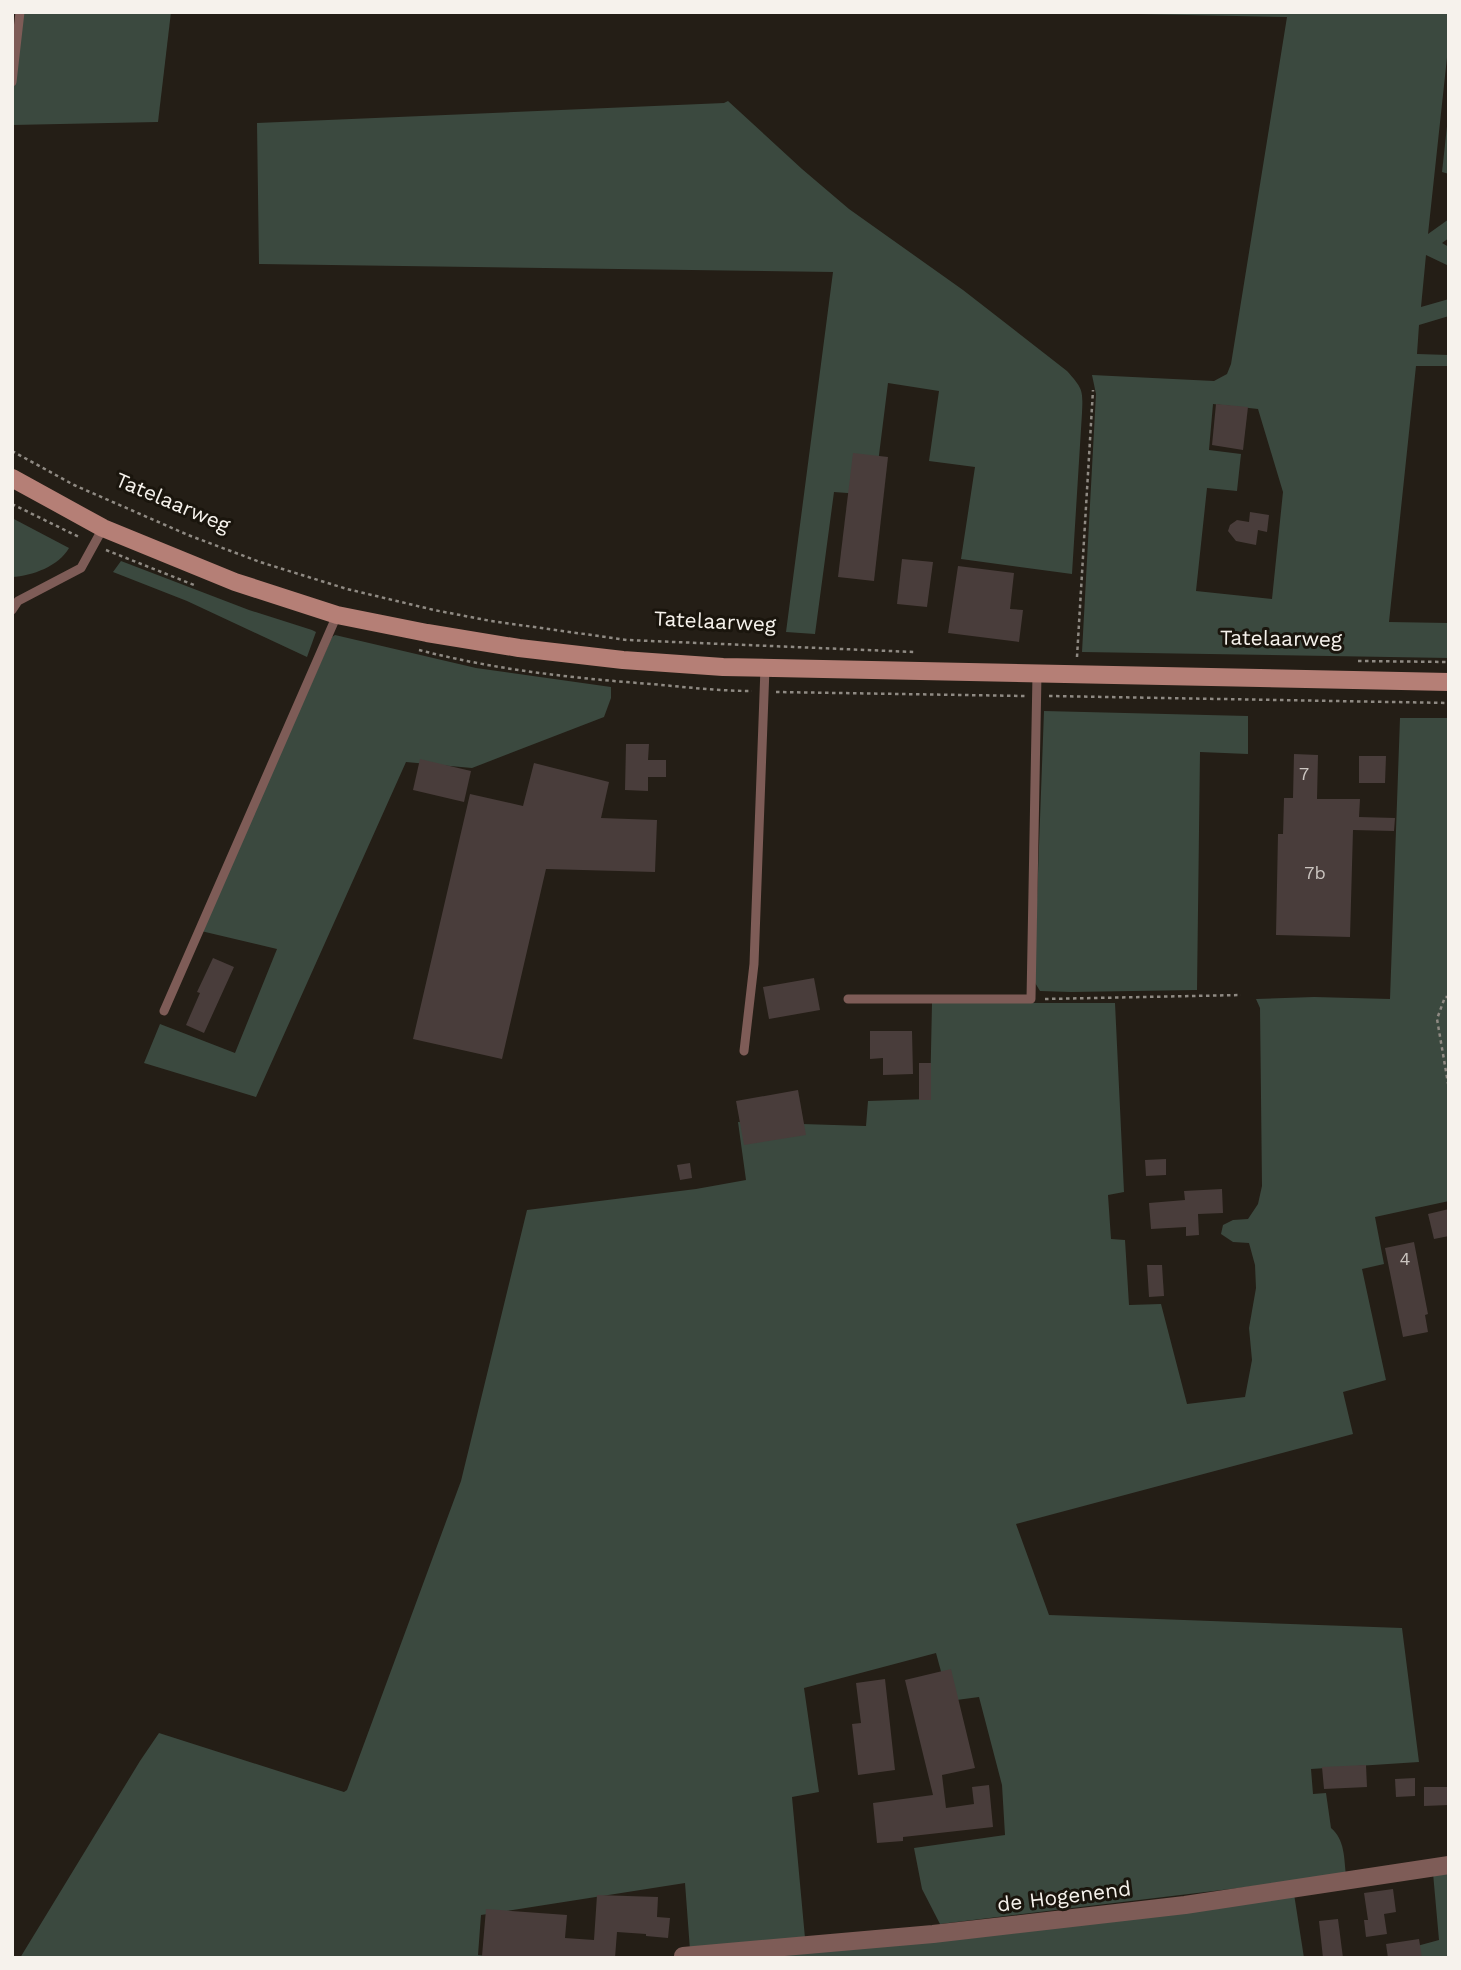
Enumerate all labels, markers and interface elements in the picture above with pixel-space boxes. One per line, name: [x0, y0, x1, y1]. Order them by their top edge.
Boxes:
street label: Tatelaarweg: [112, 467, 235, 538]
street label: Tatelaarweg: [653, 605, 777, 637]
street label: Tatelaarweg: [1220, 624, 1343, 652]
house number: 7: [1299, 763, 1309, 784]
house number: 7b: [1304, 862, 1326, 883]
house number: 4: [1400, 1248, 1411, 1269]
street label: de Hogenend: [996, 1875, 1132, 1917]

